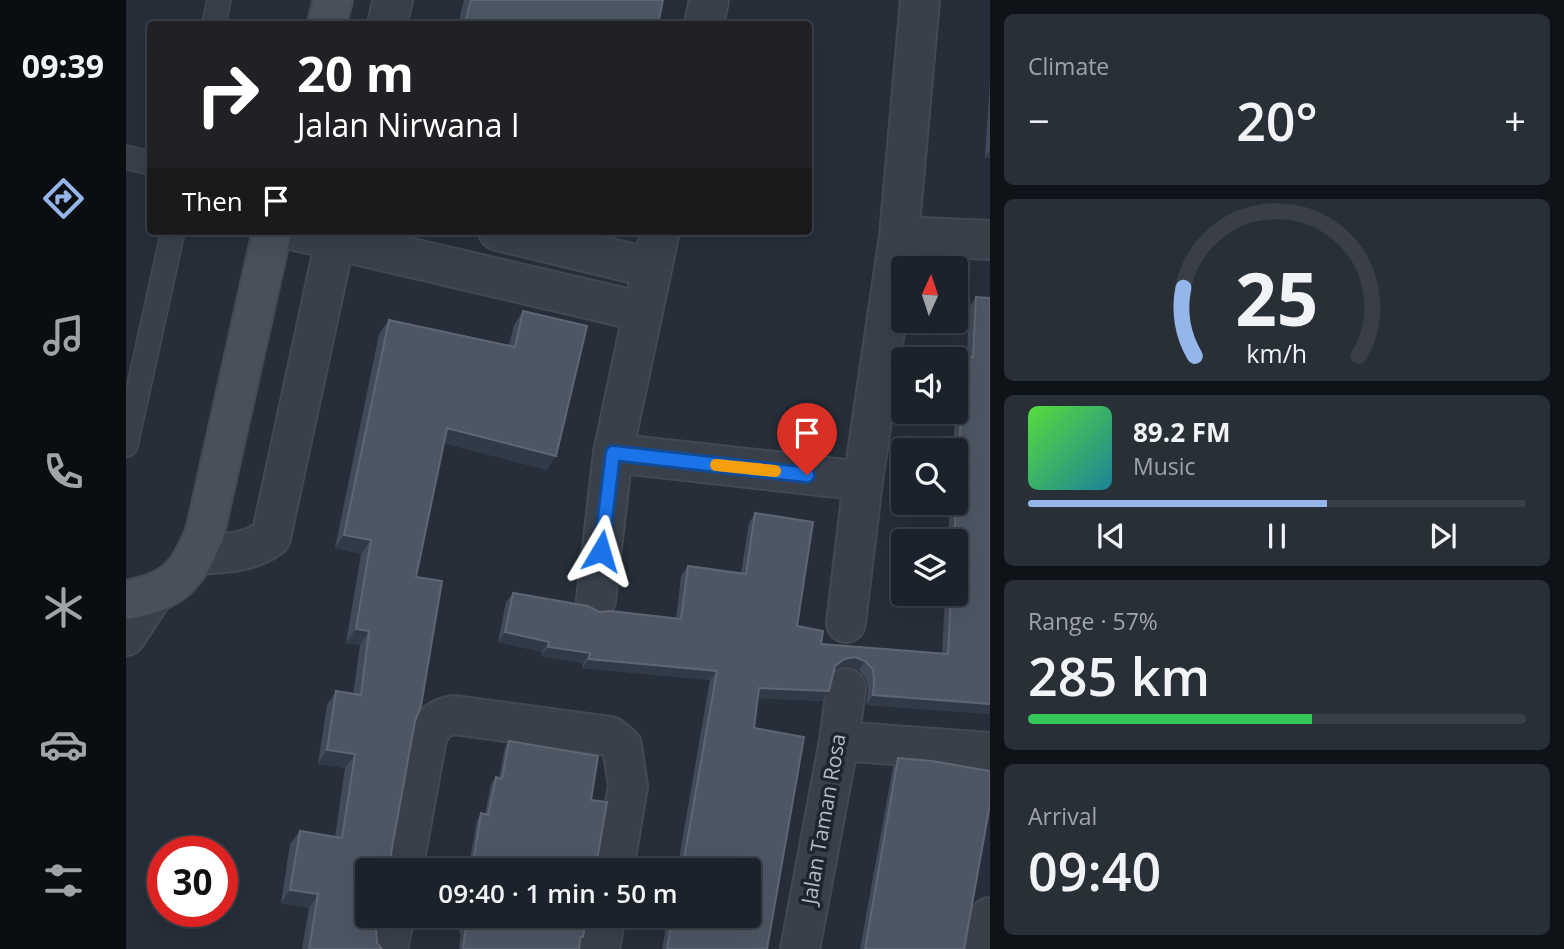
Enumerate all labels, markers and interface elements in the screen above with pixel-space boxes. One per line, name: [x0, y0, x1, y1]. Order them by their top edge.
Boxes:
text: 20 m: [297, 40, 414, 106]
text: 09:39: [22, 44, 104, 87]
icon: right: [182, 49, 273, 140]
text: Climate: [1028, 50, 1109, 82]
text: 20°: [1236, 85, 1318, 156]
text: −: [1028, 94, 1050, 146]
text: +: [1504, 94, 1526, 146]
text: Jalan Nirwana I: [297, 103, 520, 146]
icon: directions: [39, 174, 88, 223]
icon: arrive: [257, 182, 295, 220]
text: Then: [182, 183, 243, 219]
text: 25: [1235, 248, 1319, 347]
north arrow: [891, 256, 968, 332]
map controls: [891, 256, 968, 606]
icon: music: [39, 311, 88, 360]
text: km/h: [1247, 336, 1307, 370]
button: sound: [891, 347, 968, 424]
pin: [777, 403, 837, 475]
icon: arrive: [788, 414, 826, 452]
text: 89.2 FM: [1133, 414, 1231, 450]
button: search: [891, 438, 968, 515]
icon: phone: [39, 447, 88, 496]
text: Music: [1133, 450, 1196, 482]
position arrow: [564, 514, 638, 588]
icon: previous: [1092, 517, 1130, 555]
icon: pause: [1258, 517, 1296, 555]
icon: next: [1424, 517, 1462, 555]
button: layers: [891, 529, 968, 606]
icon: climate: [39, 583, 88, 632]
text: Range · 57%: [1028, 605, 1158, 637]
text: 285 km: [1028, 640, 1210, 711]
icon: car: [39, 720, 88, 769]
street label: Jalan Taman Rosa: [794, 731, 852, 908]
text: Arrival: [1028, 800, 1097, 832]
text: 09:40: [1028, 835, 1161, 906]
speed limit sign: 30: [147, 836, 238, 927]
icon: filters: [39, 856, 88, 905]
text: 09:40 · 1 min · 50 m: [438, 875, 678, 911]

